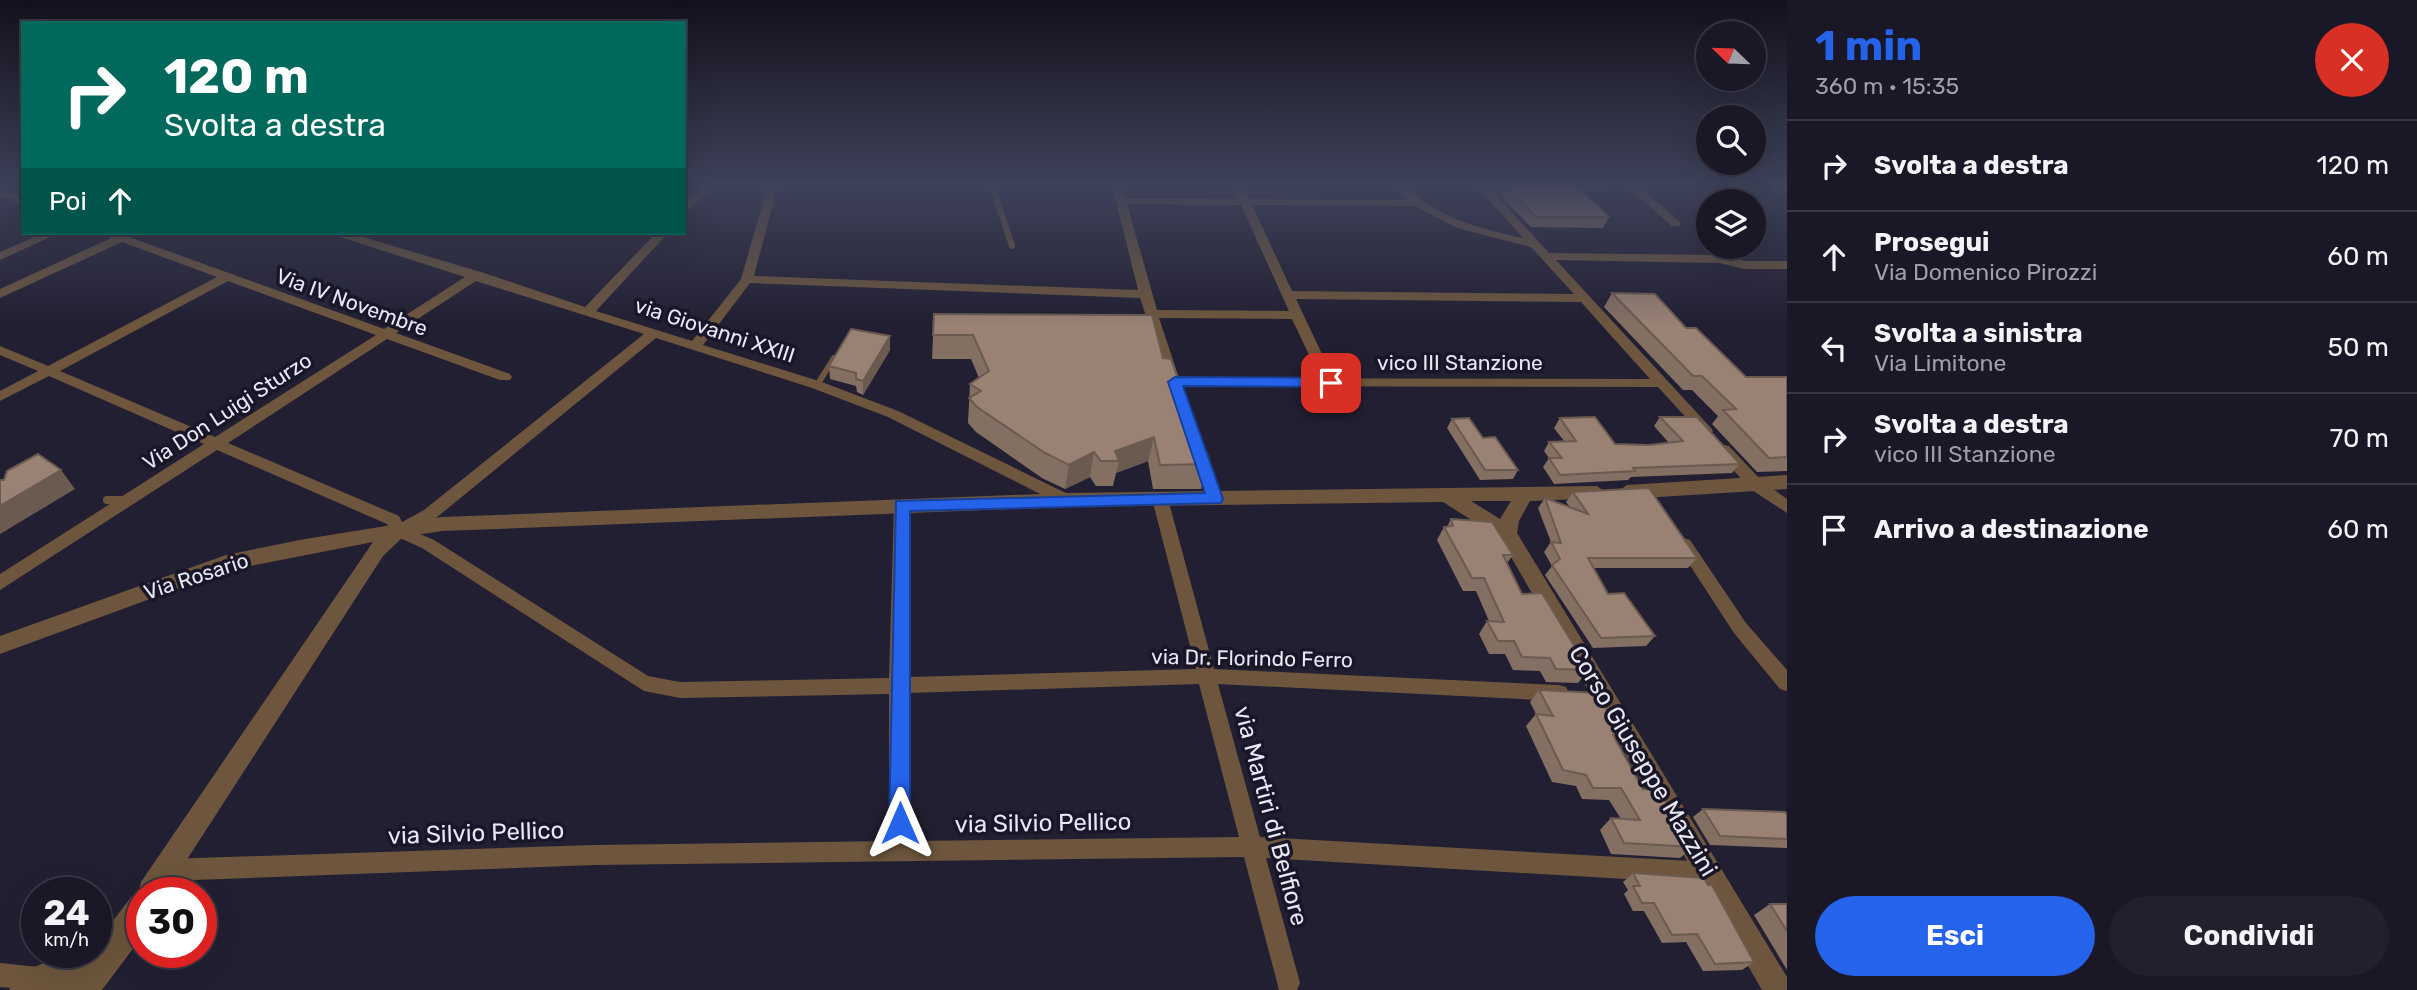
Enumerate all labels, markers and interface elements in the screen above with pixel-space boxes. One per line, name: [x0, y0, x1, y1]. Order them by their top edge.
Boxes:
north arrow: [1696, 21, 1766, 91]
map controls: [1696, 21, 1766, 259]
text: 1 min: [1815, 21, 1922, 71]
button: close: [2315, 23, 2389, 97]
text: 120 m: [164, 47, 309, 105]
icon: right: [49, 49, 140, 140]
text: 360 m · 15:35: [1815, 72, 1959, 100]
button: search: [1696, 105, 1766, 175]
text: Svolta a destra: [164, 106, 386, 144]
icon: right: [1815, 147, 1853, 185]
text: Svolta a destra: [1874, 150, 2069, 181]
text: 120 m: [2317, 150, 2389, 181]
icon: ahead: [101, 182, 139, 220]
text: Poi: [49, 186, 87, 217]
button: layers: [1696, 189, 1766, 259]
text: Prosegui: [1874, 227, 1990, 258]
icon: ahead: [1815, 238, 1853, 276]
text: 60 m: [2327, 241, 2389, 272]
text: Via Domenico Pirozzi: [1874, 258, 2097, 286]
street label: Via IV Novembre: [273, 263, 431, 341]
street label: via Giovanni XXIII: [632, 292, 798, 368]
text: Svolta a sinistra: [1874, 318, 2083, 349]
icon: left: [1815, 329, 1853, 367]
text: 50 m: [2328, 332, 2389, 363]
street label: Via Don Luigi Sturzo: [138, 347, 316, 475]
text: Via Limitone: [1874, 349, 2006, 377]
street label: vico III Stanzione: [1377, 350, 1543, 375]
pin: [1301, 353, 1361, 413]
icon: arrive: [1312, 364, 1350, 402]
text: Svolta a destra: [1874, 409, 2069, 440]
icon: right: [1815, 420, 1853, 458]
text: 70 m: [2330, 423, 2389, 454]
text: vico III Stanzione: [1874, 440, 2056, 468]
icon: arrive: [1815, 511, 1853, 549]
text: Arrivo a destinazione: [1874, 514, 2149, 545]
text: 60 m: [2327, 514, 2389, 545]
street label: Via Rosario: [140, 547, 252, 605]
street label: Corso Giuseppe Mazzini: [1563, 641, 1723, 881]
street label: via Dr. Florindo Ferro: [1151, 644, 1353, 672]
street label: via Martiri di Belfiore: [1228, 703, 1314, 929]
position arrow: [863, 786, 937, 860]
street label: via Silvio Pellico: [954, 807, 1132, 839]
street label: via Silvio Pellico: [387, 816, 565, 850]
speed limit sign: 30: [126, 877, 217, 968]
text: 24: [43, 892, 90, 934]
button: Esci: [1815, 896, 2095, 976]
button: Condividi: [2109, 896, 2389, 976]
text: km/h: [44, 929, 89, 951]

